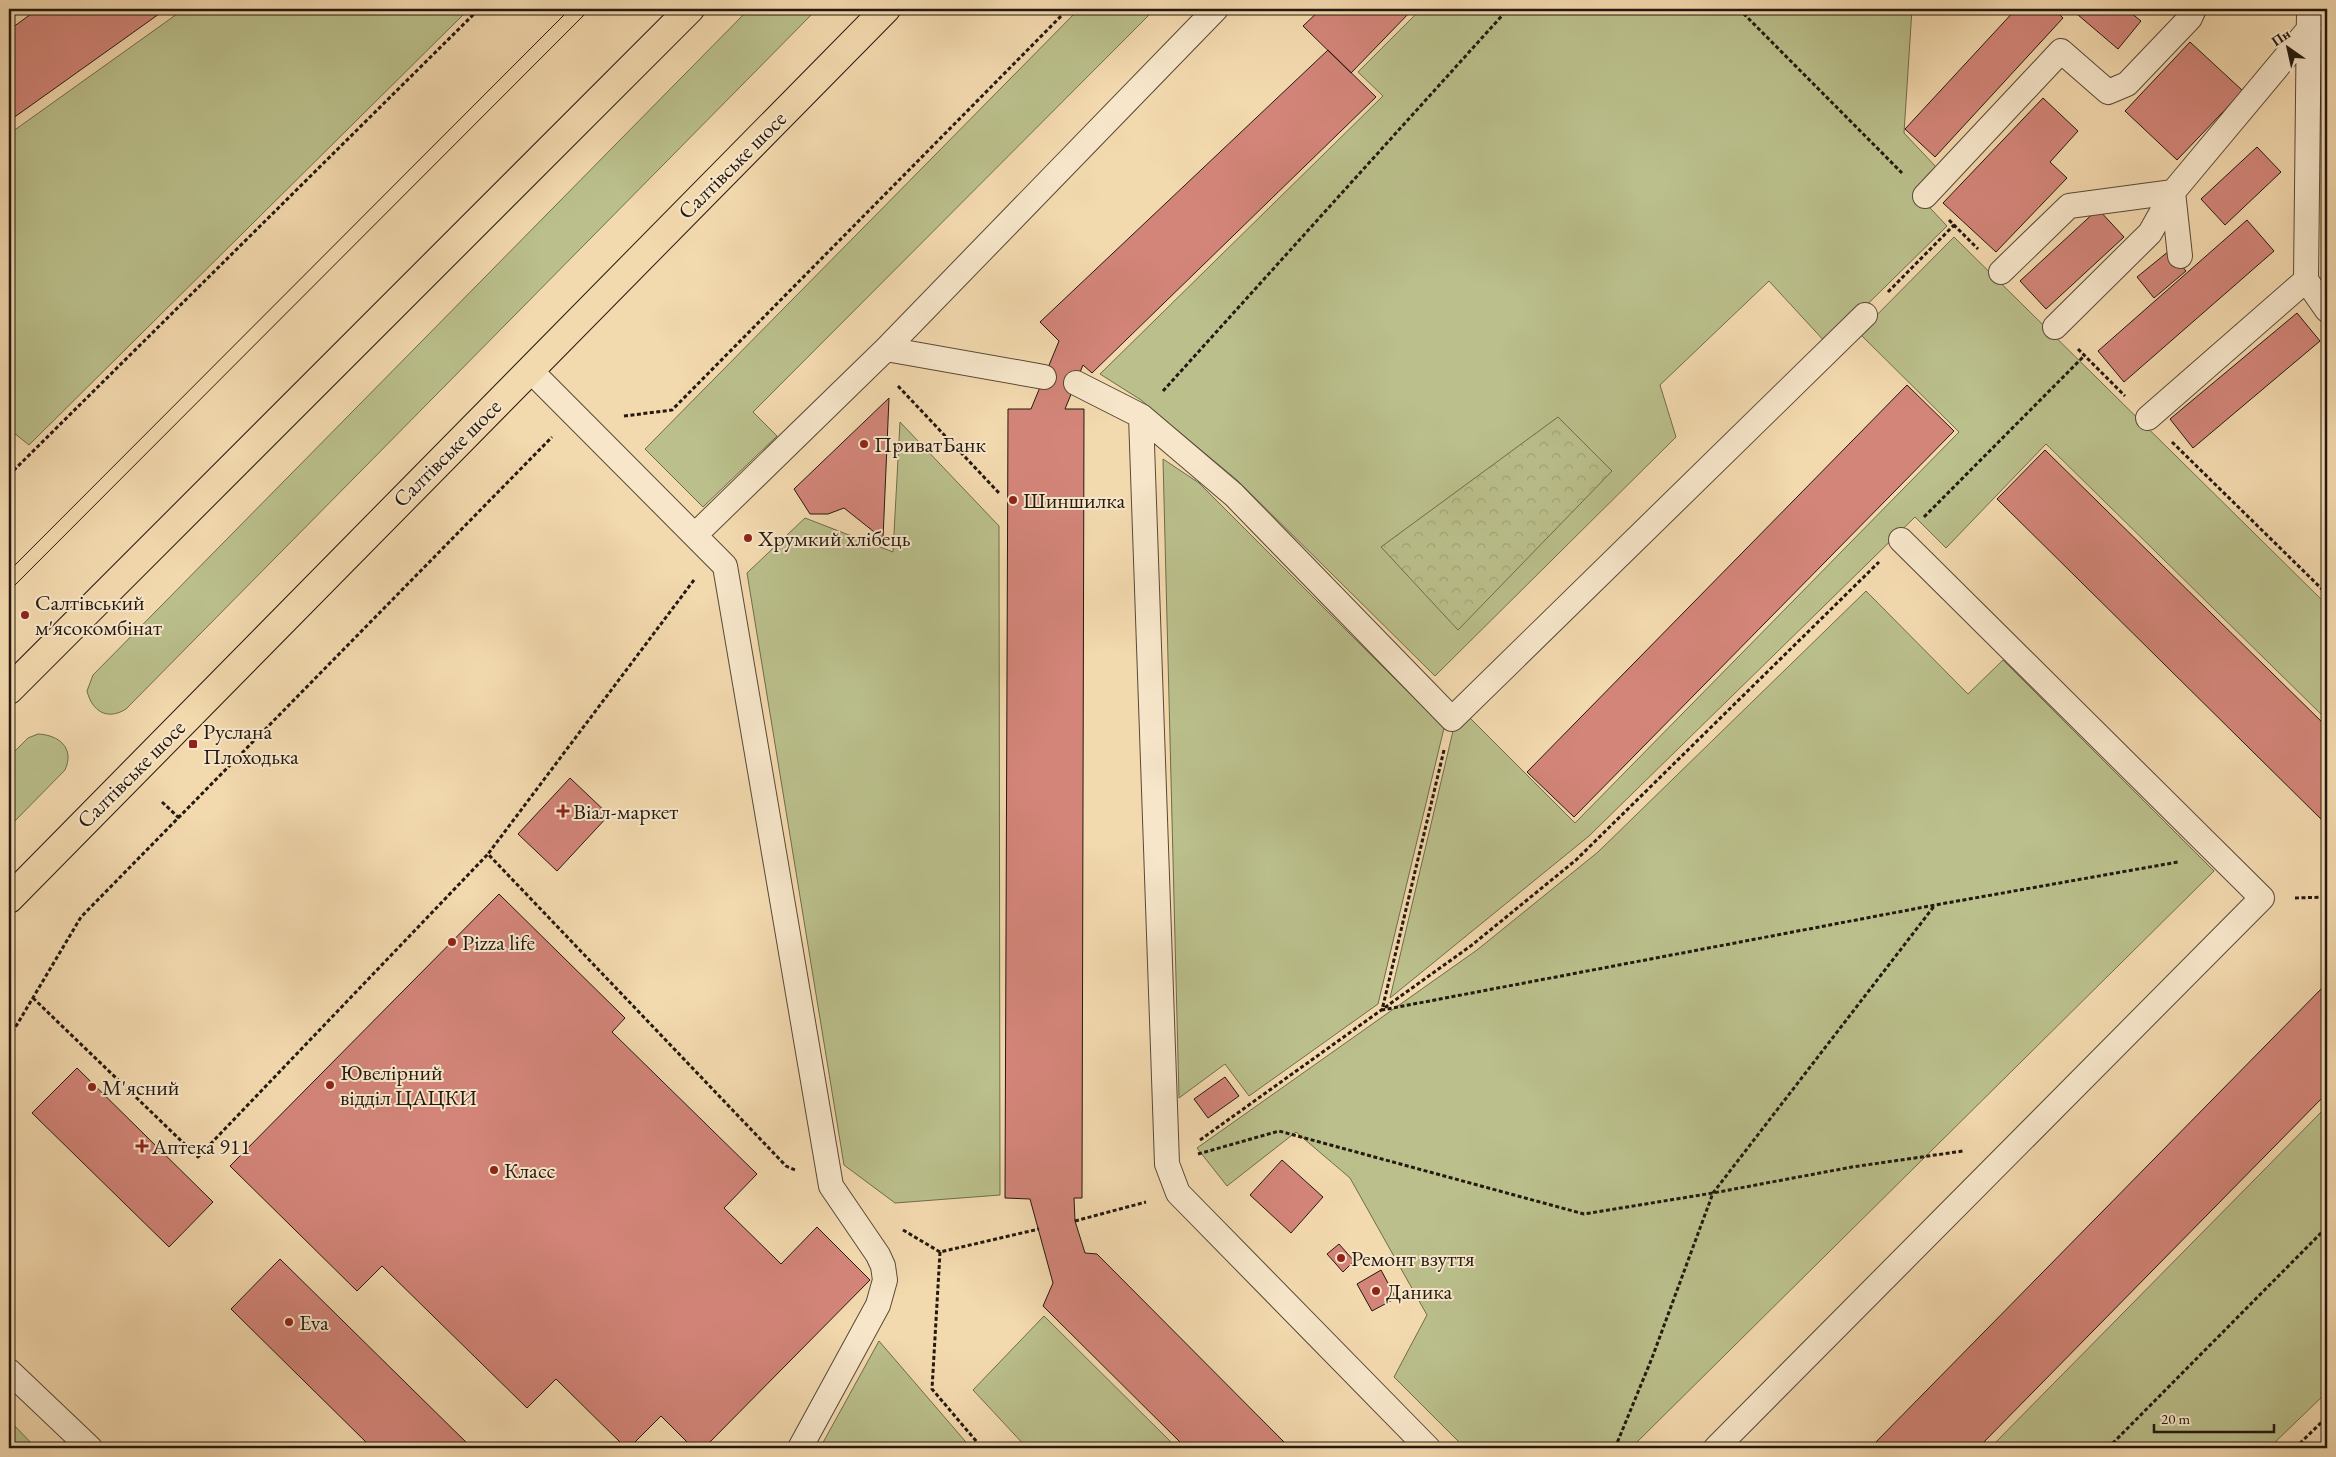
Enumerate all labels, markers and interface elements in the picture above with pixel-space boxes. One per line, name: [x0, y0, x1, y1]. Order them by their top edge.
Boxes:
north arrow: [2264, 22, 2314, 72]
text: Пн: [2268, 24, 2294, 50]
street label: Салтівське шосе: [671, 104, 793, 226]
street label: Салтівське шосе: [386, 392, 508, 514]
place label: ПриватБанк: [874, 430, 987, 459]
marker: ПриватБанк: [858, 438, 870, 450]
place label: Шиншилка: [1023, 486, 1125, 515]
marker: Шиншилка: [1007, 494, 1019, 506]
place label: Хрумкий хлібець: [757, 524, 911, 553]
marker: Хрумкий хлібець: [742, 532, 754, 544]
place label: Салтівський м'ясокомбінат: [35, 588, 162, 642]
marker: Салтівський м'ясокомбінат: [19, 609, 31, 621]
street label: Салтівське шосе: [70, 713, 192, 835]
place label: Руслана Плоходька: [203, 717, 299, 771]
marker: Руслана Плоходька: [187, 738, 199, 750]
place label: Віал-маркет: [573, 797, 678, 826]
marker: Віал-маркет: [557, 805, 569, 817]
place label: Pizza life: [462, 928, 535, 957]
marker: Pizza life: [446, 936, 458, 948]
place label: Ювелірний відділ ЦАЦКИ: [340, 1058, 477, 1112]
place label: М'ясний: [102, 1073, 180, 1102]
marker: Ювелірний відділ ЦАЦКИ: [324, 1079, 336, 1091]
marker: М'ясний: [86, 1081, 98, 1093]
place label: Аптека 911: [151, 1132, 251, 1161]
marker: Аптека 911: [136, 1140, 148, 1152]
place label: Класс: [504, 1156, 555, 1185]
marker: Класс: [488, 1164, 500, 1176]
place label: Ремонт взуття: [1351, 1244, 1475, 1273]
marker: Ремонт взуття: [1335, 1252, 1347, 1264]
place label: Даника: [1386, 1277, 1453, 1306]
marker: Даника: [1370, 1285, 1382, 1297]
place label: Eva: [299, 1308, 329, 1337]
marker: Eva: [283, 1316, 295, 1328]
scale bar: [2154, 1402, 2274, 1434]
text: 20 m: [2161, 1409, 2190, 1428]

